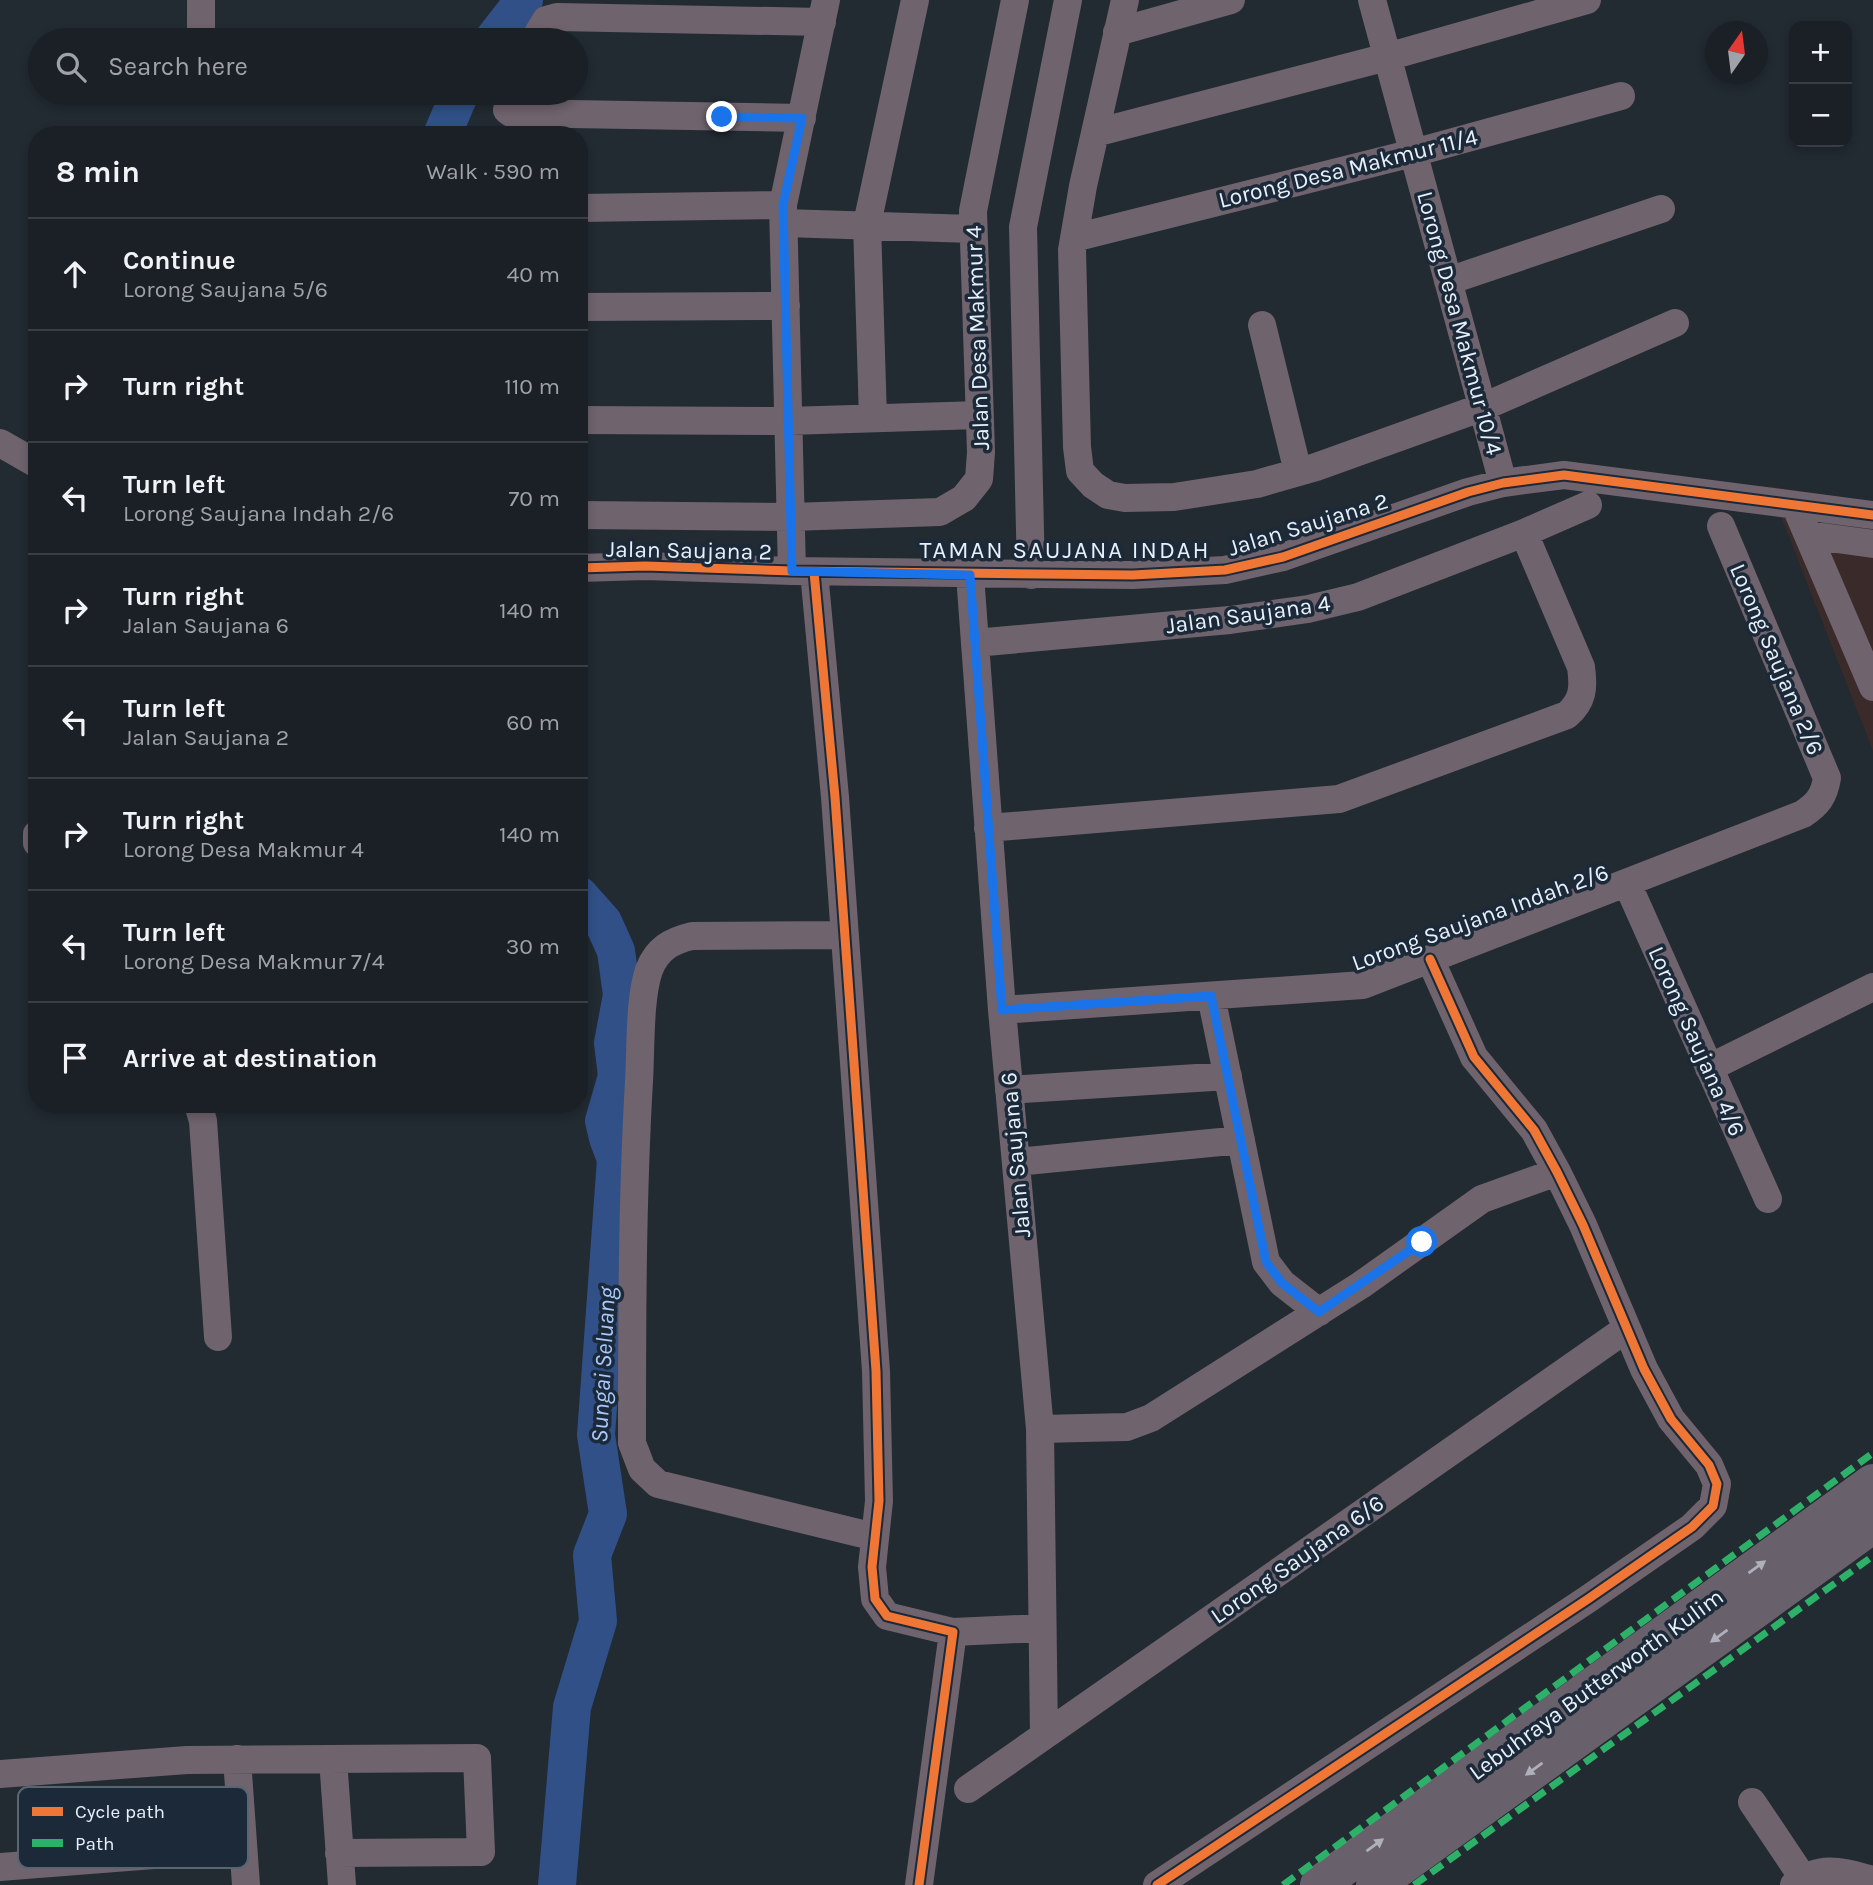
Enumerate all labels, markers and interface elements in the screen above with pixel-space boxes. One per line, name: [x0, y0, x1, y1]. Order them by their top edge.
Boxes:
north arrow: [1705, 21, 1768, 84]
map controls: [1789, 21, 1852, 147]
button: +: [1789, 21, 1852, 84]
search box: [28, 28, 588, 105]
icon: search: [52, 48, 90, 86]
text: Search here: [108, 51, 248, 82]
button: −: [1789, 84, 1852, 147]
route end: [706, 101, 737, 132]
street label: Lorong Desa Makmur 11/4: [1216, 123, 1481, 214]
text: 8 min: [56, 154, 140, 190]
text: Walk · 590 m: [426, 158, 560, 185]
street label: Lorong Desa Makmur 10/4: [1411, 188, 1508, 458]
street label: Jalan Desa Makmur 4: [960, 225, 995, 451]
text: Continue: [123, 245, 235, 276]
icon: ahead: [56, 255, 94, 293]
text: 40 m: [507, 261, 560, 288]
text: Lorong Saujana 5/6: [123, 276, 328, 303]
icon: right: [56, 367, 94, 405]
text: Turn right: [123, 371, 244, 402]
text: 110 m: [504, 373, 560, 400]
text: Turn left: [123, 469, 225, 500]
icon: left: [56, 479, 94, 517]
text: 70 m: [509, 485, 560, 512]
street label: Jalan Saujana 2: [1225, 487, 1392, 562]
text: Lorong Saujana Indah 2/6: [123, 500, 394, 527]
street label: Jalan Saujana 2: [606, 536, 772, 565]
district label: TAMAN SAUJANA INDAH: [919, 536, 1211, 564]
street label: Lorong Saujana 2/6: [1724, 559, 1829, 759]
text: Turn right: [123, 581, 244, 612]
street label: Jalan Saujana 4: [1164, 590, 1332, 639]
icon: right: [56, 591, 94, 629]
text: 140 m: [499, 597, 560, 624]
text: Jalan Saujana 6: [123, 612, 289, 639]
text: Turn left: [123, 693, 225, 724]
icon: left: [56, 703, 94, 741]
text: 60 m: [506, 709, 560, 736]
text: Jalan Saujana 2: [123, 724, 289, 751]
text: Turn right: [123, 805, 244, 836]
icon: right: [56, 815, 94, 853]
text: 140 m: [499, 821, 560, 848]
text: Lorong Desa Makmur 4: [123, 836, 364, 863]
street label: Lorong Saujana Indah 2/6: [1348, 858, 1612, 977]
text: Turn left: [123, 917, 225, 948]
icon: left: [56, 927, 94, 965]
text: 30 m: [506, 933, 560, 960]
street label: Lorong Saujana 4/6: [1643, 942, 1751, 1140]
text: Lorong Desa Makmur 7/4: [123, 948, 385, 975]
icon: arrive: [56, 1039, 94, 1077]
text: Arrive at destination: [123, 1043, 377, 1074]
street label: Jalan Saujana 6: [995, 1071, 1036, 1239]
route start: [1406, 1226, 1437, 1257]
water label: Sungai Seluang: [585, 1286, 621, 1443]
street label: Lorong Saujana 6/6: [1206, 1490, 1389, 1629]
one-way arrow: [1748, 1560, 1766, 1574]
street label: Lebuhraya Butterworth Kulim: [1464, 1583, 1729, 1786]
one-way arrow: [1710, 1629, 1728, 1643]
one-way arrow: [1526, 1762, 1544, 1777]
legend: [18, 1787, 248, 1868]
text: Cycle path: [75, 1801, 165, 1823]
text: Path: [75, 1833, 115, 1855]
one-way arrow: [1366, 1838, 1384, 1852]

